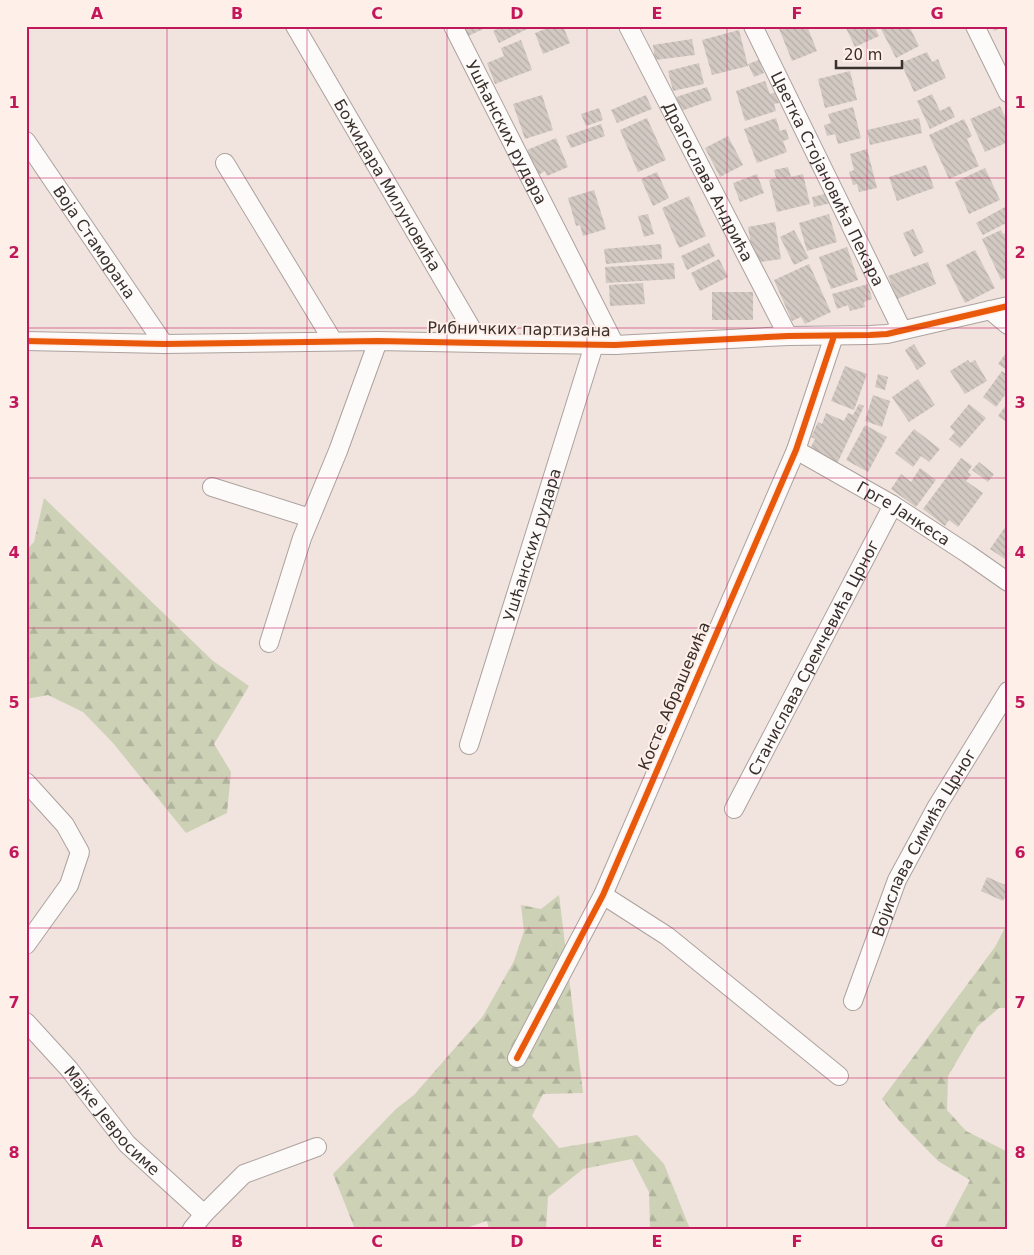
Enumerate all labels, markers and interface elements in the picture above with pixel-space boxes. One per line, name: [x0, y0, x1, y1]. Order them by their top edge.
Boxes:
text: A: [91, 4, 104, 23]
text: B: [231, 4, 243, 23]
text: C: [371, 4, 383, 23]
text: D: [510, 4, 524, 23]
text: E: [652, 4, 662, 23]
text: F: [792, 4, 802, 23]
text: G: [930, 4, 944, 23]
scale bar: [836, 38, 903, 70]
text: 20 m: [844, 46, 882, 64]
street label: Ушћанских рудара: [462, 57, 551, 207]
street label: Цветка Стојановића Пекара: [767, 68, 888, 289]
text: 1: [8, 93, 20, 112]
text: 1: [1014, 93, 1026, 112]
street label: Божидара Милуновића: [330, 96, 445, 274]
street label: Драгослава Андрића: [659, 98, 757, 265]
street label: Воја Стаморана: [49, 182, 140, 302]
text: 2: [8, 243, 20, 262]
text: 2: [1014, 243, 1026, 262]
street label: Рибничких партизана: [427, 318, 611, 340]
text: 3: [8, 393, 20, 412]
text: 3: [1014, 393, 1026, 412]
street label: Ушћанских рудара: [499, 466, 564, 623]
street label: Грге Јанкеса: [854, 477, 954, 549]
street label: Станислава Сремчевића Црног: [744, 536, 883, 779]
text: 4: [8, 543, 20, 562]
text: 4: [1014, 543, 1026, 562]
street label: Косте Абрашевића: [634, 619, 714, 773]
text: 5: [8, 693, 20, 712]
text: 5: [1014, 693, 1026, 712]
street label: Војислава Симића Црног: [868, 745, 980, 939]
text: 6: [8, 843, 20, 862]
text: 6: [1014, 843, 1026, 862]
text: 7: [8, 993, 20, 1012]
text: 7: [1014, 993, 1026, 1012]
street label: Мајке Јевросиме: [61, 1062, 164, 1179]
text: 8: [8, 1143, 20, 1162]
text: 8: [1014, 1143, 1026, 1162]
text: A: [91, 1232, 104, 1251]
text: B: [231, 1232, 243, 1251]
text: C: [371, 1232, 383, 1251]
text: D: [510, 1232, 524, 1251]
text: E: [652, 1232, 662, 1251]
text: F: [792, 1232, 802, 1251]
text: G: [930, 1232, 944, 1251]

